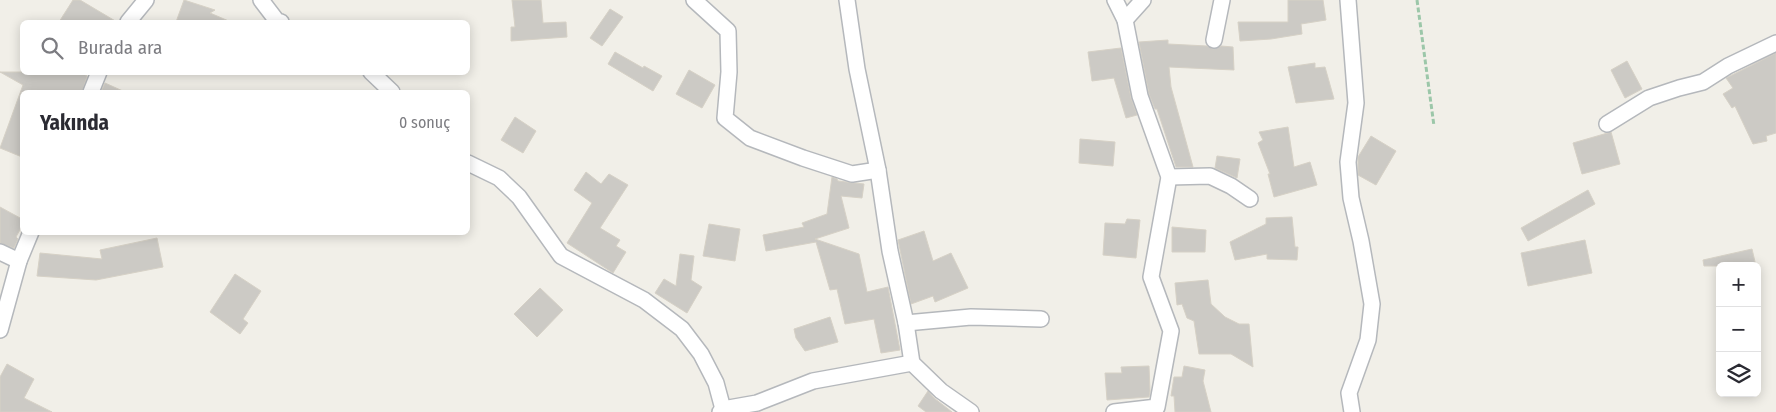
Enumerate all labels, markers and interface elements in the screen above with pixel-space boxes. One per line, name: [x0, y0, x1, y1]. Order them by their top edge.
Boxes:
search box: [20, 20, 470, 75]
icon: search: [38, 34, 66, 62]
text: Burada ara: [78, 36, 162, 59]
text: Yakında: [40, 110, 109, 136]
text: 0 sonuç: [399, 113, 450, 132]
map controls: [1716, 262, 1761, 397]
button: +: [1716, 262, 1761, 307]
button: −: [1716, 307, 1761, 352]
button: layers: [1716, 352, 1761, 397]

